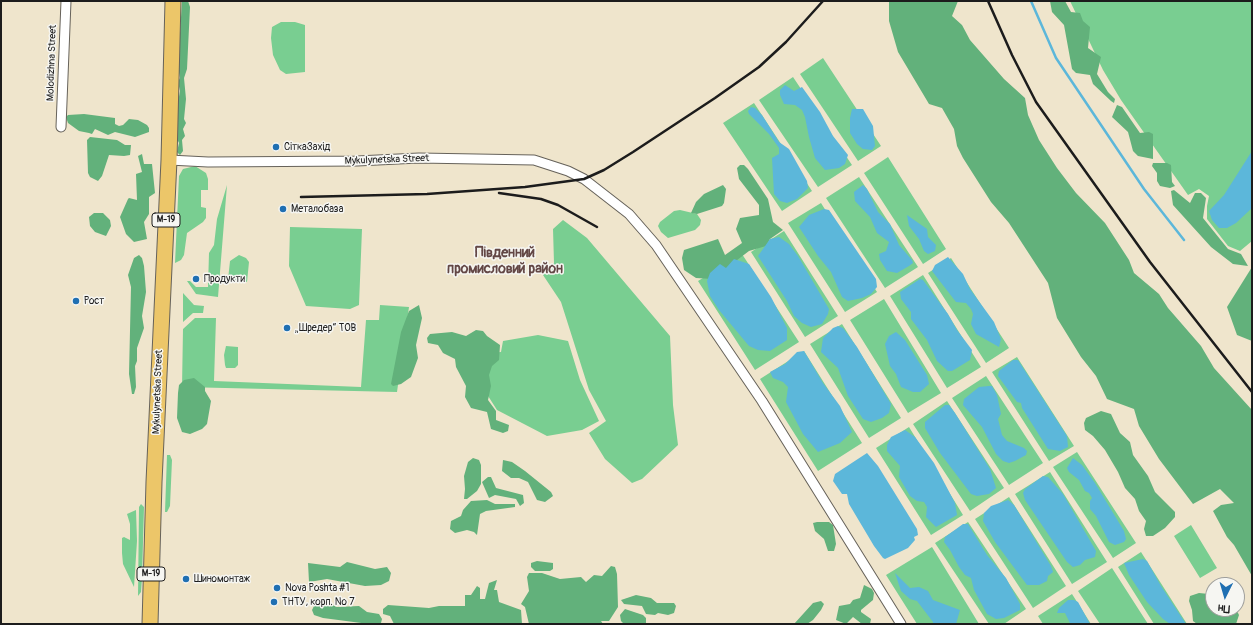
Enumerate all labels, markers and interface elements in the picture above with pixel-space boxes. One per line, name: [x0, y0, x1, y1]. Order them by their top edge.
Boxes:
street label: Molodizhna Street: [45, 25, 59, 101]
place label: СіткаЗахід: [284, 141, 330, 153]
marker: СіткаЗахід: [271, 142, 281, 152]
street label: Mykulynetska Street: [345, 153, 429, 167]
place label: Металобаза: [291, 203, 343, 215]
marker: Металобаза: [278, 204, 288, 214]
road number: М-19: [152, 213, 180, 227]
district label: Південний промисловий район: [447, 245, 563, 278]
place label: Продукти: [204, 273, 245, 285]
marker: Продукти: [191, 274, 201, 284]
place label: Рост: [84, 295, 104, 307]
marker: Рост: [71, 296, 81, 306]
place label: „Шредер“ ТОВ: [295, 322, 356, 334]
marker: „Шредер“ ТОВ: [282, 323, 292, 333]
street label: Mykulynetska Street: [151, 350, 165, 434]
road number: М-19: [137, 567, 165, 581]
place label: Шиномонтаж: [194, 573, 250, 585]
marker: Шиномонтаж: [181, 574, 191, 584]
north arrow: [1205, 577, 1245, 617]
place label: Nova Poshta #1: [285, 582, 349, 594]
marker: Nova Poshta #1: [272, 583, 282, 593]
place label: ТНТУ, корп. № 7: [282, 596, 354, 608]
marker: ТНТУ, корп. № 7: [269, 597, 279, 607]
text: Пн: [1217, 601, 1231, 615]

